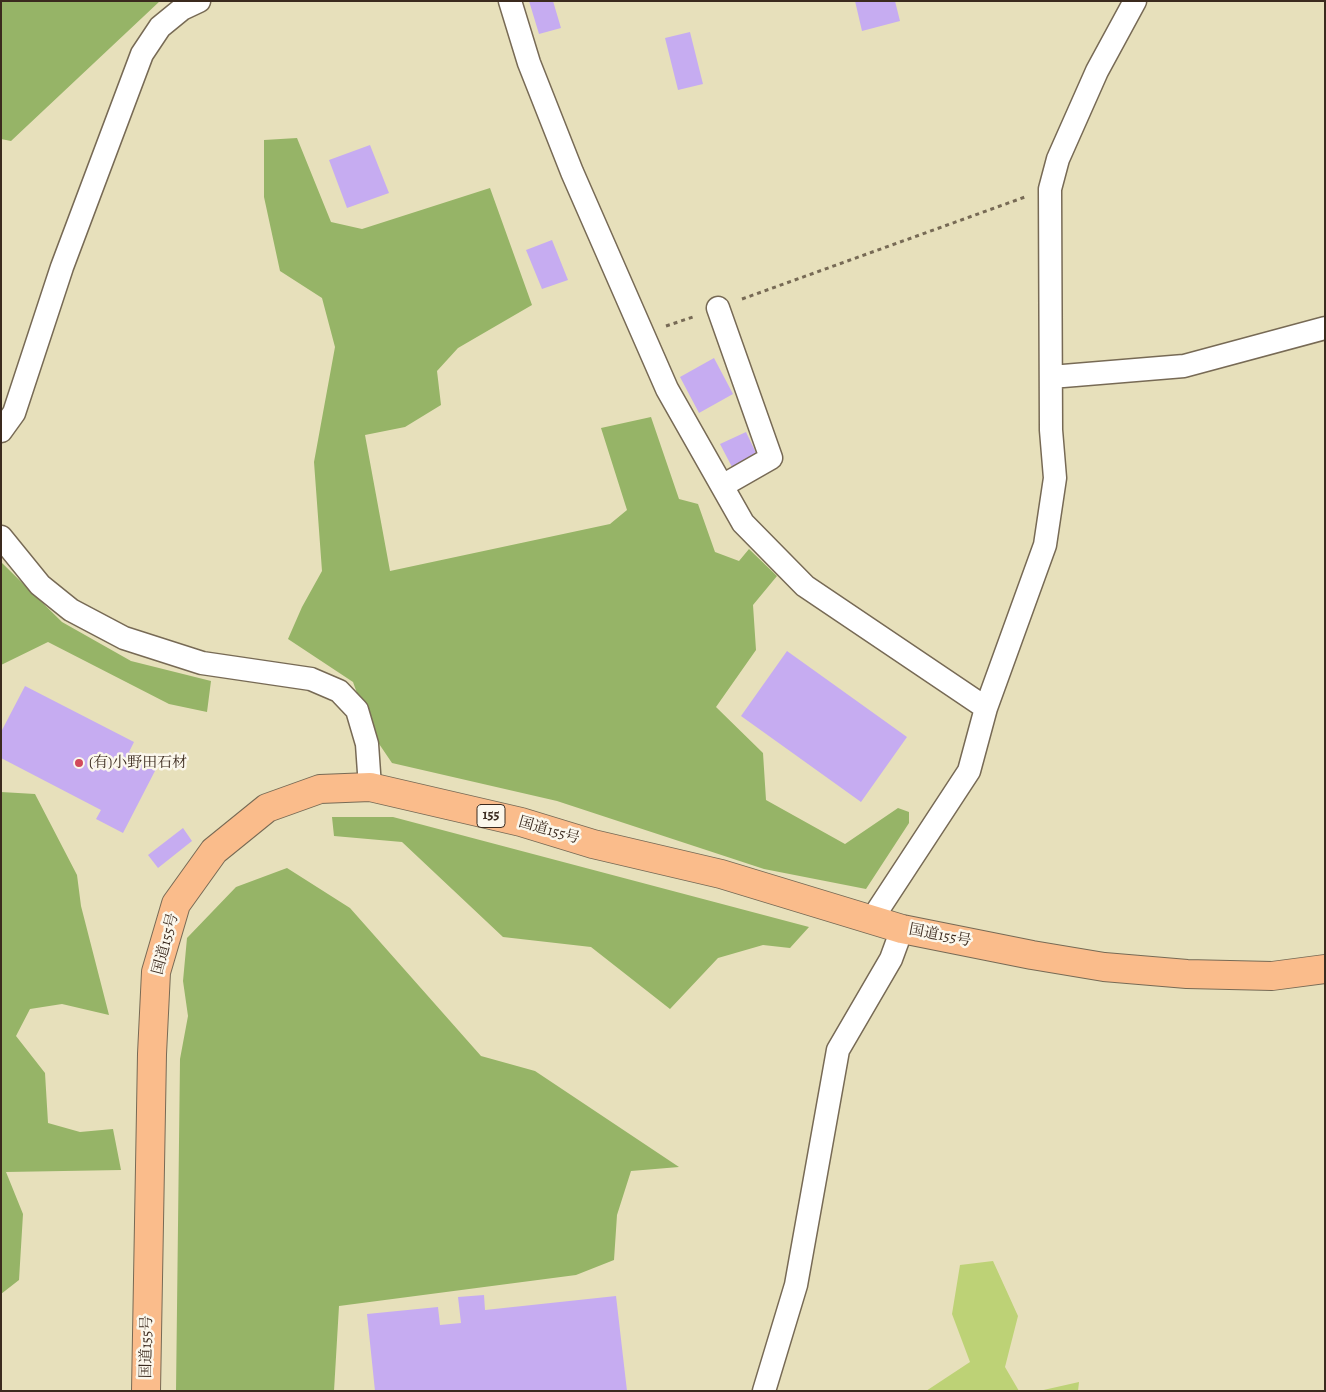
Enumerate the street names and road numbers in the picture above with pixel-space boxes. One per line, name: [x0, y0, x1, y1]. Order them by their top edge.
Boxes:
road number: 155: [477, 804, 505, 828]
street label: 国道155号: [516, 814, 582, 848]
street label: 国道155号: [149, 911, 183, 977]
street label: 国道155号: [907, 921, 973, 951]
street label: 国道155号: [137, 1315, 157, 1379]

